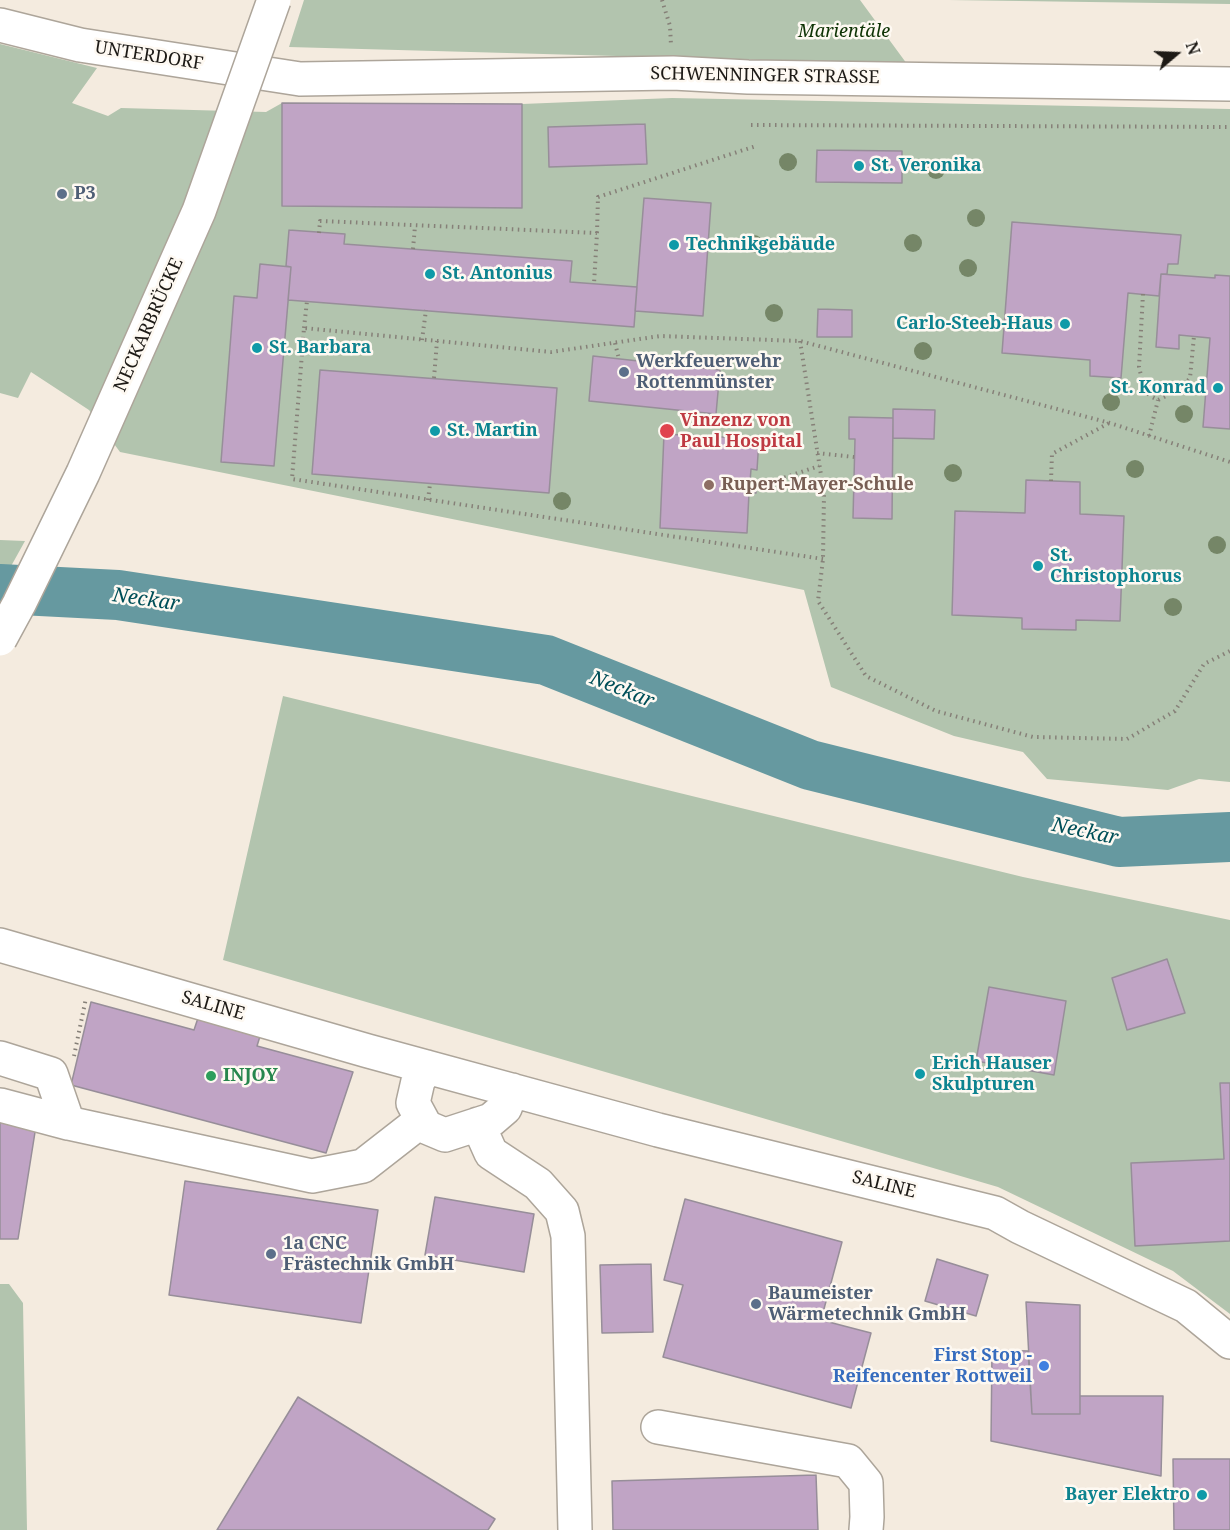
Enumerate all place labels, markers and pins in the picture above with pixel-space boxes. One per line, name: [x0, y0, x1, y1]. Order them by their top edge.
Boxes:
place label: St. Veronika: [871, 155, 982, 177]
marker: St. Veronika: [852, 159, 866, 173]
place label: P3: [74, 183, 96, 205]
marker: P3: [55, 187, 69, 201]
place label: Technikgebäude: [686, 234, 835, 256]
marker: Technikgebäude: [667, 238, 681, 252]
place label: St. Antonius: [442, 263, 553, 285]
marker: St. Antonius: [423, 267, 437, 281]
place label: Carlo-Steeb-Haus: [896, 313, 1053, 335]
marker: Carlo-Steeb-Haus: [1058, 317, 1072, 331]
place label: St. Barbara: [269, 337, 371, 359]
marker: St. Barbara: [250, 341, 264, 355]
place label: Werkfeuerwehr Rottenmünster: [636, 351, 782, 394]
marker: Werkfeuerwehr Rottenmünster: [617, 365, 631, 379]
place label: St. Konrad: [1111, 377, 1206, 399]
marker: St. Konrad: [1211, 381, 1225, 395]
place label: Vinzenz von Paul Hospital: [680, 410, 802, 452]
place label: St. Martin: [447, 420, 538, 442]
marker: Vinzenz von Paul Hospital: [658, 422, 676, 440]
marker: St. Martin: [428, 424, 442, 438]
place label: Rupert-Mayer-Schule: [721, 474, 914, 496]
marker: Rupert-Mayer-Schule: [702, 478, 716, 492]
place label: St. Christophorus: [1050, 545, 1182, 588]
marker: St. Christophorus: [1031, 559, 1045, 573]
place label: Erich Hauser Skulpturen: [932, 1053, 1052, 1096]
place label: INJOY: [223, 1065, 278, 1087]
marker: Erich Hauser Skulpturen: [913, 1067, 927, 1081]
marker: INJOY: [204, 1069, 218, 1083]
place label: 1a CNC Frästechnik GmbH: [283, 1233, 454, 1276]
marker: 1a CNC Frästechnik GmbH: [264, 1247, 278, 1261]
place label: Baumeister Wärmetechnik GmbH: [768, 1283, 966, 1326]
marker: Baumeister Wärmetechnik GmbH: [749, 1297, 763, 1311]
place label: First Stop - Reifencenter Rottweil: [833, 1345, 1032, 1388]
marker: First Stop - Reifencenter Rottweil: [1037, 1359, 1051, 1373]
place label: Bayer Elektro: [1065, 1484, 1190, 1506]
marker: Bayer Elektro: [1195, 1488, 1209, 1502]

